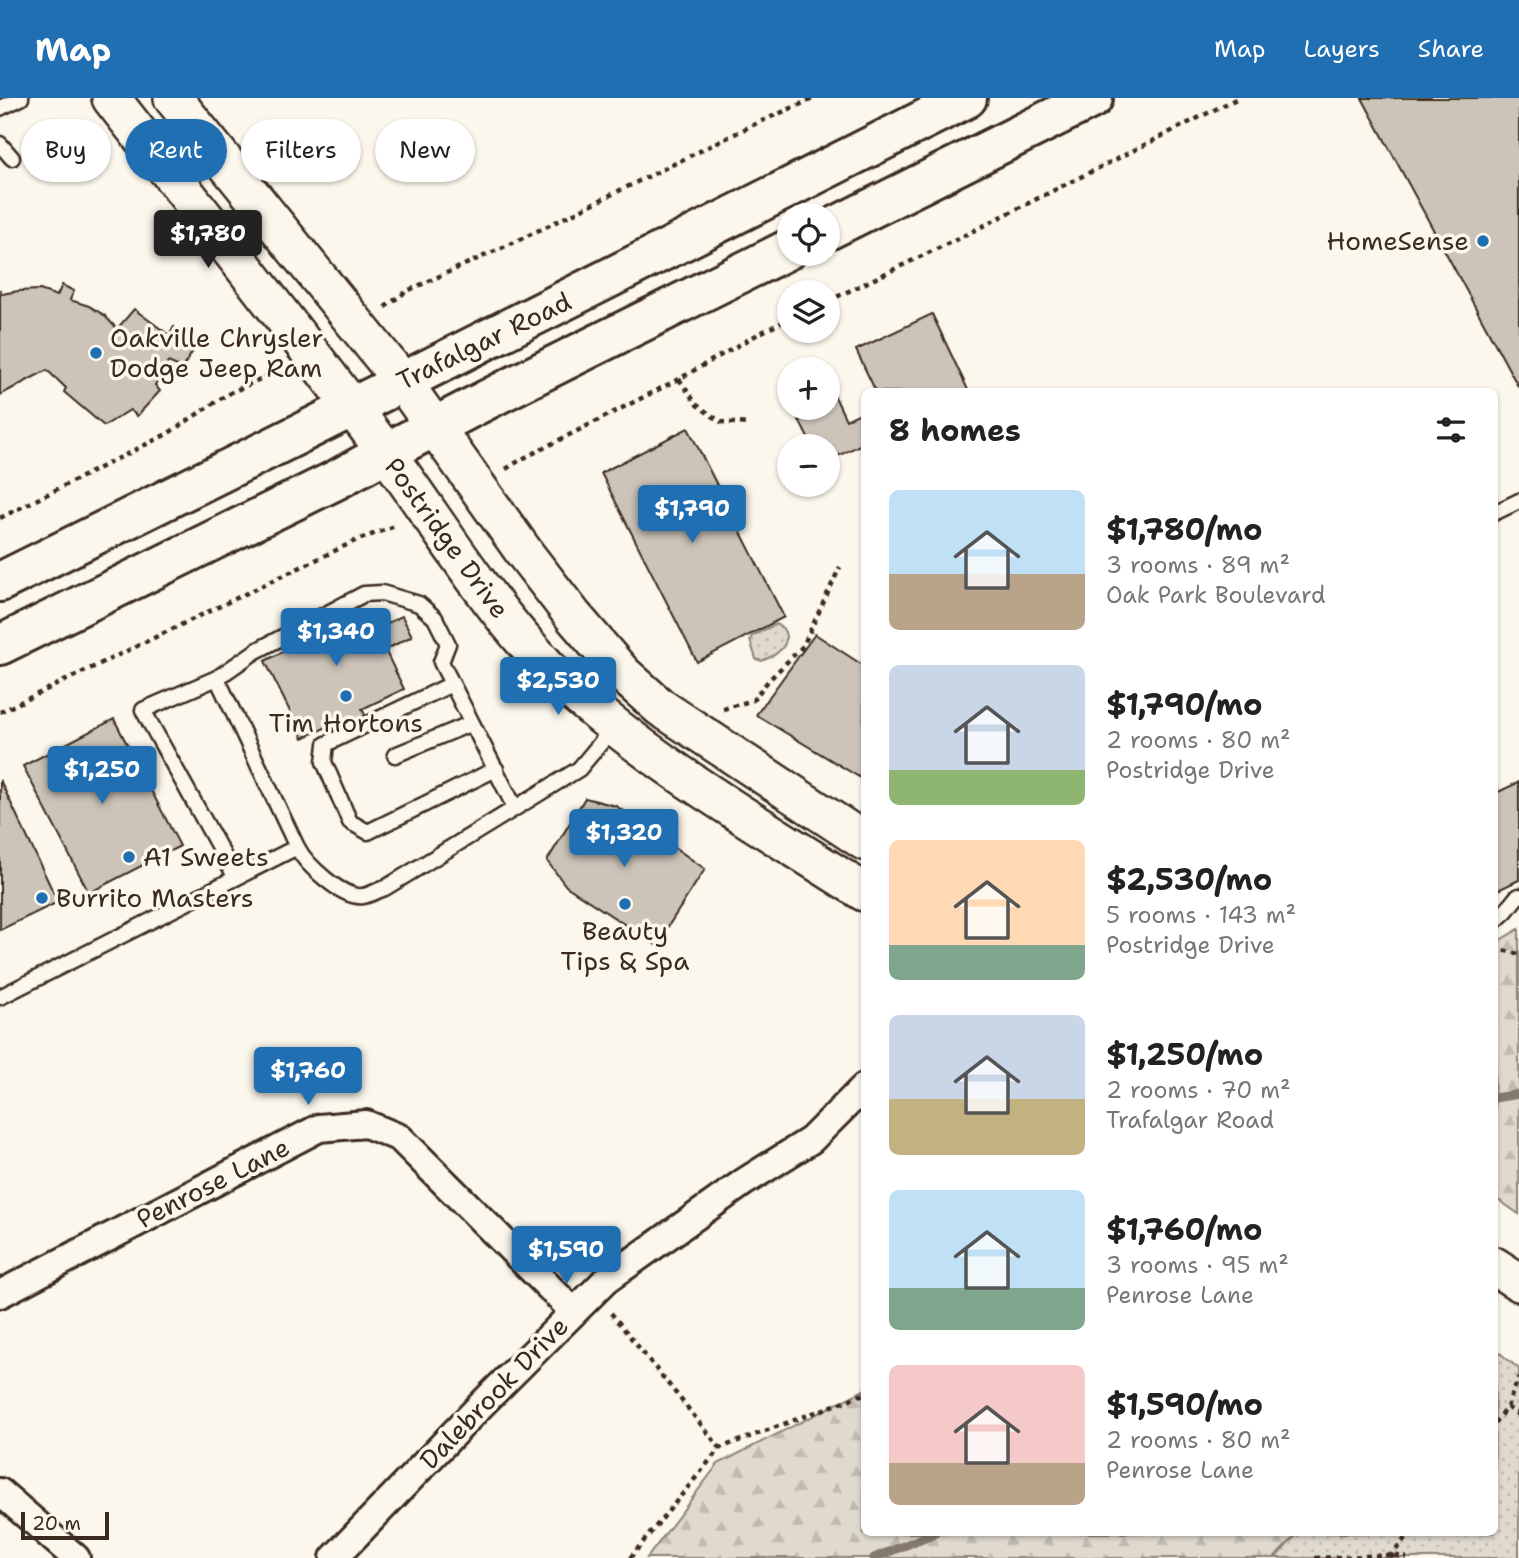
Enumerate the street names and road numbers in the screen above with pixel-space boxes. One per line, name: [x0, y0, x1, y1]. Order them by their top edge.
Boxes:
street label: Trafalgar Road: [391, 283, 577, 398]
street label: Postridge Drive: [377, 450, 518, 625]
street label: Penrose Lane: [130, 1129, 295, 1236]
street label: Dalebrook Drive: [412, 1309, 576, 1477]

